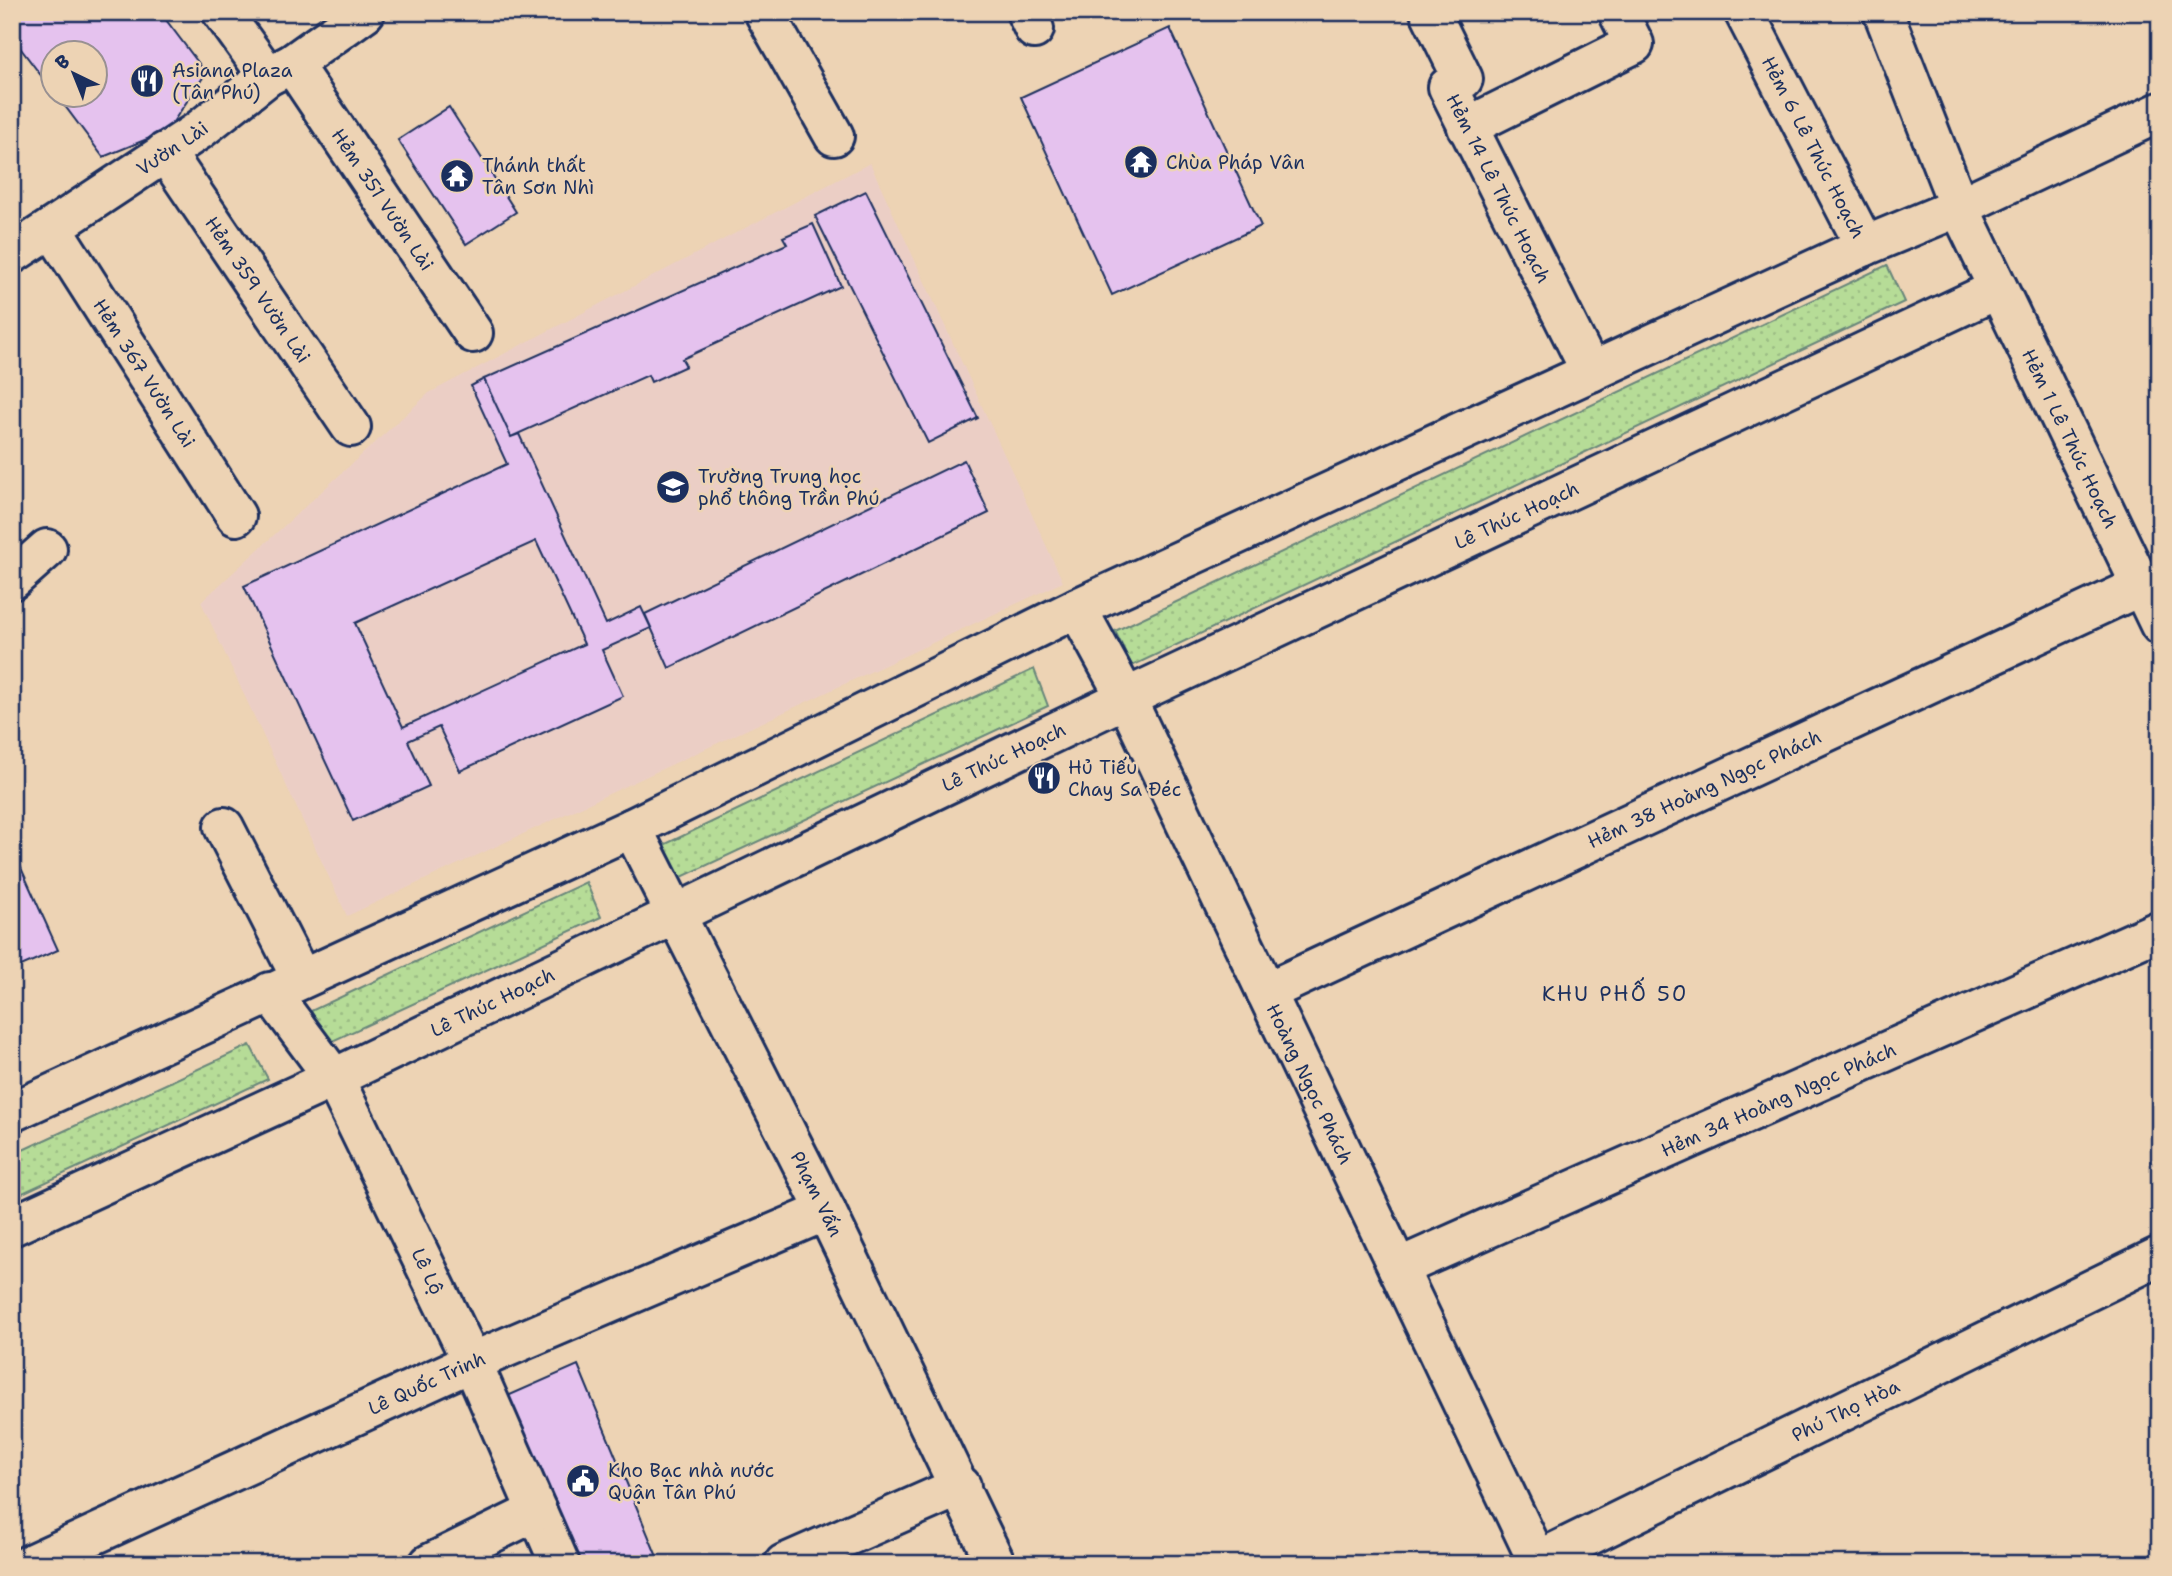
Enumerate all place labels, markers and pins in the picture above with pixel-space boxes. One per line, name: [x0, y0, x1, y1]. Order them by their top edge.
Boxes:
place label: Asiana Plaza (Tân Phú): [172, 58, 293, 105]
restaurant icon: Asiana Plaza (Tân Phú): [128, 62, 166, 100]
temple icon: Chùa Pháp Vân: [1122, 143, 1160, 181]
place label: Chùa Pháp Vân: [1166, 150, 1305, 175]
place label: Thánh thất Tân Sơn Nhì: [482, 153, 594, 200]
temple icon: Thánh thất Tân Sơn Nhì: [438, 157, 476, 195]
place label: Trường Trung học phổ thông Trần Phú: [698, 464, 879, 511]
school or university icon: Trường Trung học phổ thông Trần Phú: [654, 468, 692, 506]
place label: Hủ Tiếu Chay Sa Đéc: [1068, 755, 1181, 802]
restaurant icon: Hủ Tiếu Chay Sa Đéc: [1025, 759, 1063, 797]
place label: Kho Bạc nhà nước Quận Tân Phú: [608, 1458, 774, 1505]
public building icon: Kho Bạc nhà nước Quận Tân Phú: [564, 1462, 602, 1500]

